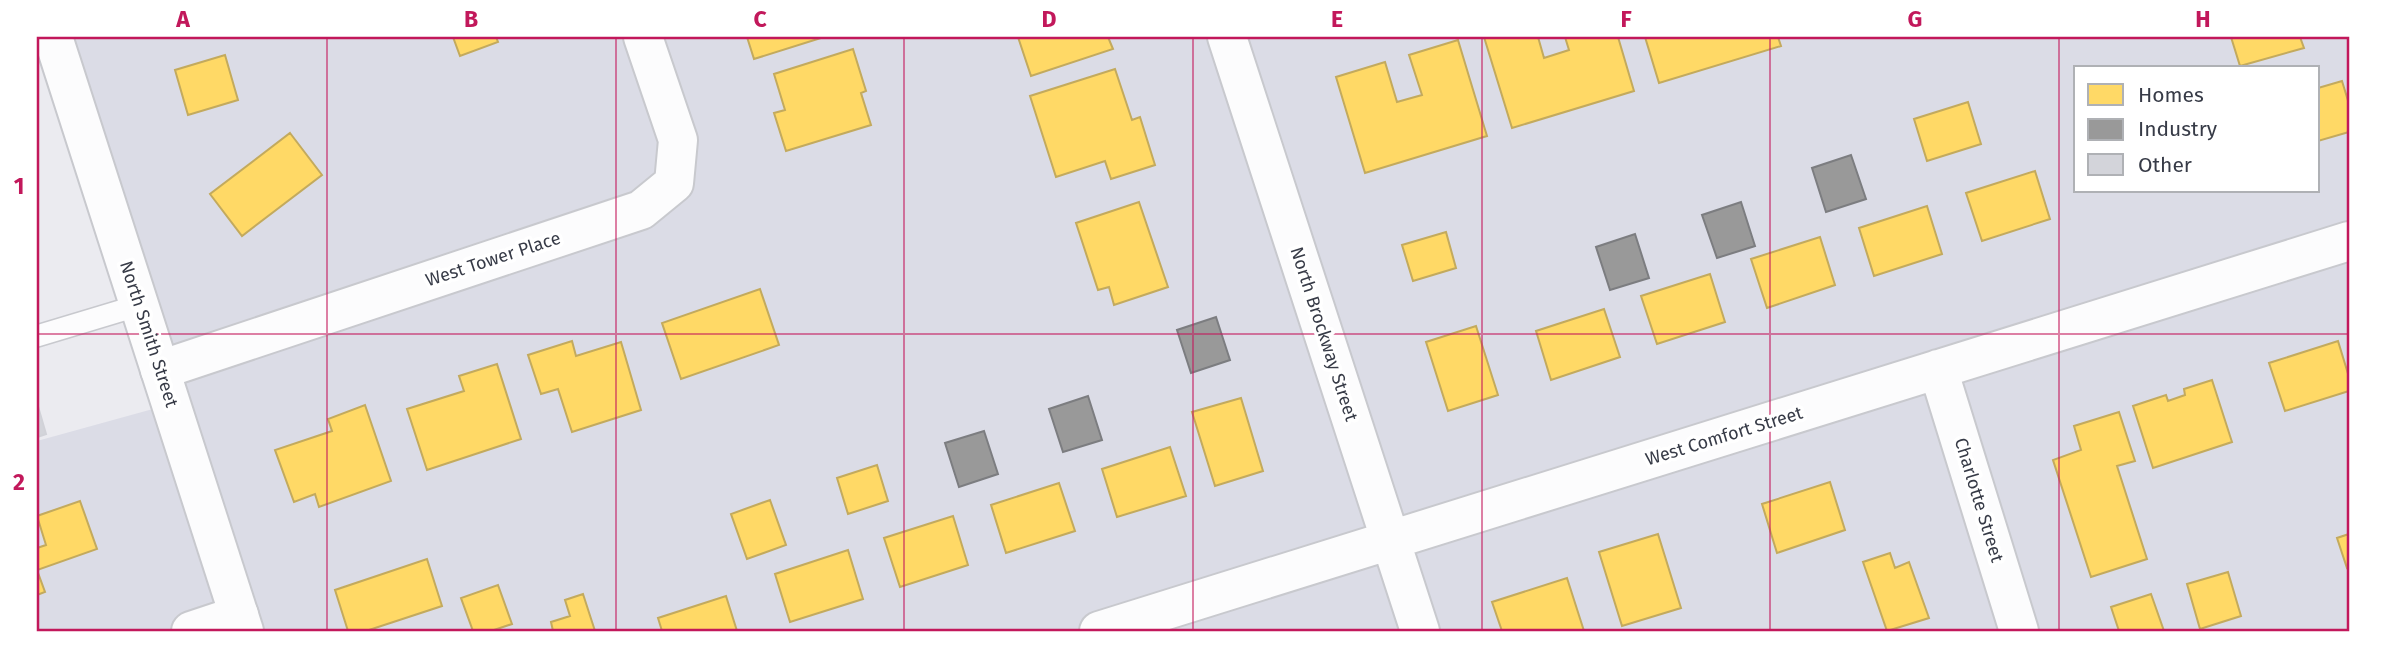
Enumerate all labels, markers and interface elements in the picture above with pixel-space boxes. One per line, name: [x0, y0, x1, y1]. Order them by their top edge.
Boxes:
text: A: [175, 5, 190, 33]
text: B: [464, 5, 478, 33]
text: C: [753, 5, 767, 33]
text: D: [1042, 5, 1057, 33]
text: E: [1331, 5, 1343, 33]
text: F: [1620, 5, 1632, 33]
text: G: [1908, 5, 1922, 33]
text: H: [2195, 5, 2211, 33]
legend: [2074, 66, 2320, 192]
text: Homes: [2138, 82, 2204, 108]
text: Industry: [2138, 116, 2218, 142]
text: Other: [2138, 152, 2192, 178]
text: 1: [14, 172, 24, 200]
street label: West Tower Place: [423, 227, 563, 291]
street label: North Brockway Street: [1285, 244, 1363, 424]
street label: North Smith Street: [115, 258, 183, 410]
street label: West Comfort Street: [1643, 401, 1806, 470]
street label: Charlotte Street: [1950, 435, 2009, 565]
text: 2: [13, 468, 25, 496]

